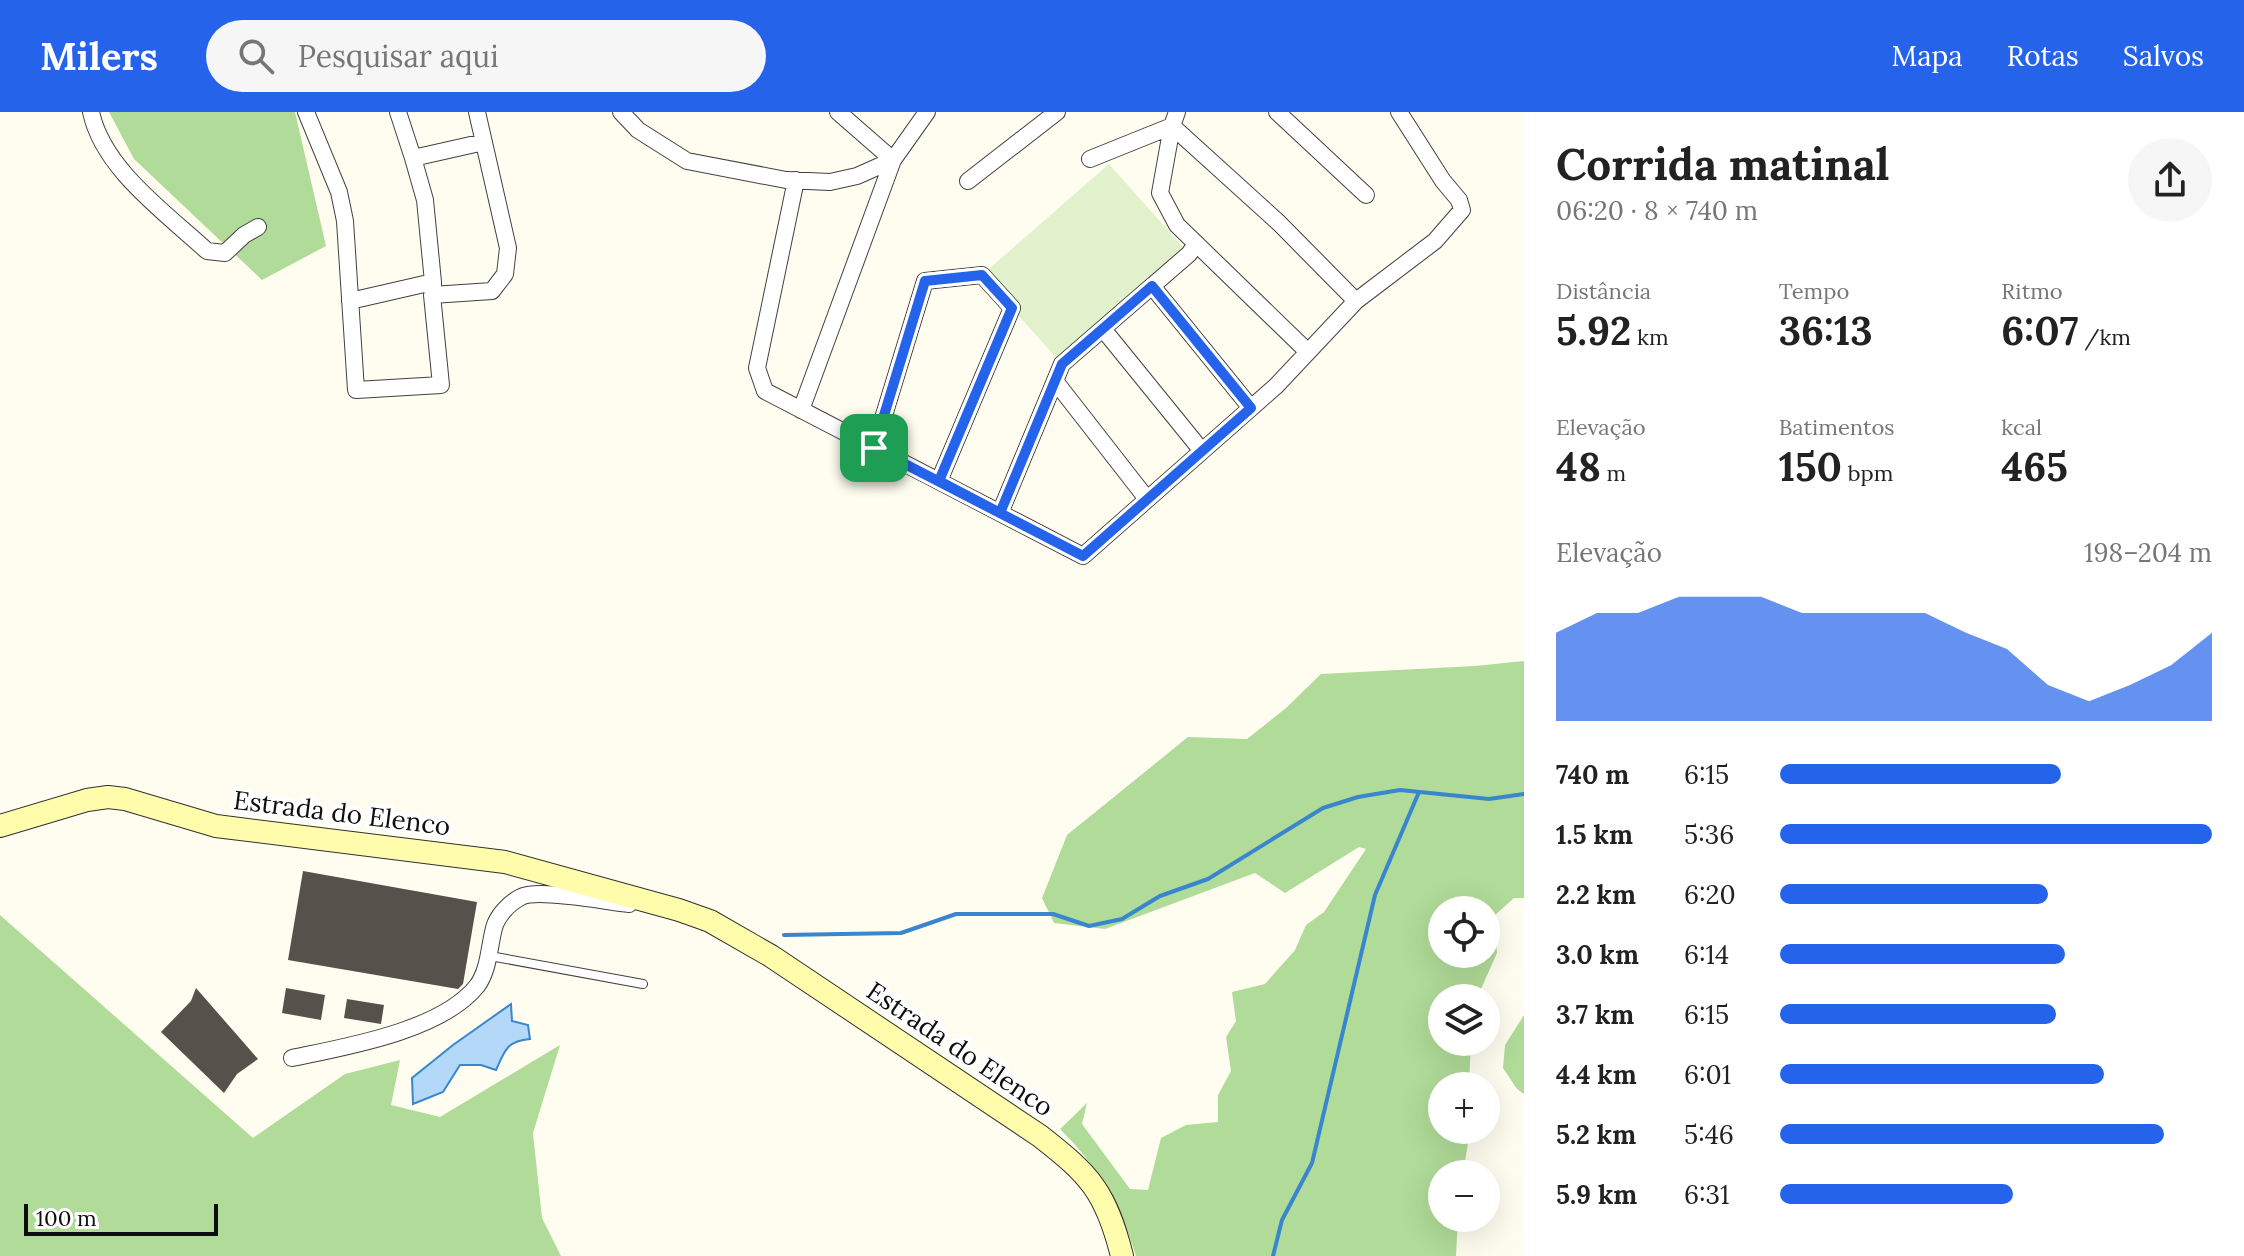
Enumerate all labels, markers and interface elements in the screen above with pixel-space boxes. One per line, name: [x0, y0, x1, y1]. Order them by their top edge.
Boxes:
search box: [206, 20, 766, 92]
text: Milers: [40, 32, 158, 80]
icon: search: [234, 34, 278, 78]
text: Pesquisar aqui: [298, 37, 499, 75]
text: Mapa: [1891, 38, 1963, 74]
text: Rotas: [2007, 38, 2079, 74]
text: Salvos: [2123, 38, 2204, 74]
text: Corrida matinal: [1556, 136, 1889, 192]
button: share: [2128, 138, 2212, 222]
text: 06:20 · 8 × 740 m: [1556, 194, 1758, 227]
text: Distância: [1556, 277, 1651, 305]
text: Tempo: [1779, 277, 1849, 305]
text: Ritmo: [2001, 277, 2063, 305]
text: 5.92: [1556, 305, 1631, 356]
text: 36:13: [1779, 305, 1873, 356]
text: 6:07: [2001, 305, 2079, 356]
text: km: [1631, 323, 1669, 351]
text: /km: [2079, 323, 2131, 351]
text: Elevação: [1556, 413, 1646, 441]
text: Batimentos: [1779, 413, 1895, 441]
text: kcal: [2001, 413, 2042, 441]
pin: [840, 414, 908, 482]
icon: arrive: [852, 426, 896, 470]
text: 48: [1556, 441, 1601, 492]
text: 150: [1779, 441, 1842, 492]
text: 465: [2001, 441, 2068, 492]
text: m: [1601, 459, 1626, 487]
text: bpm: [1842, 459, 1893, 487]
text: Elevação: [1556, 536, 1662, 569]
text: 198–204 m: [2084, 536, 2212, 569]
text: 740 m: [1556, 758, 1629, 791]
text: 6:15: [1684, 758, 1729, 791]
street label: Estrada do Elenco: [232, 783, 452, 842]
text: 1.5 km: [1556, 818, 1633, 851]
text: 5:36: [1684, 818, 1734, 851]
text: 2.2 km: [1556, 878, 1636, 911]
text: 6:20: [1684, 878, 1736, 911]
map controls: [1428, 896, 1500, 1232]
button: locate: [1428, 896, 1500, 968]
text: 3.0 km: [1556, 938, 1639, 971]
text: 6:14: [1684, 938, 1729, 971]
street label: Estrada do Elenco: [861, 974, 1060, 1123]
button: layers: [1428, 984, 1500, 1056]
text: 3.7 km: [1556, 998, 1634, 1031]
text: 6:15: [1684, 998, 1729, 1031]
text: 4.4 km: [1556, 1058, 1637, 1091]
text: 6:01: [1684, 1058, 1731, 1091]
button: +: [1428, 1072, 1500, 1144]
text: 5.2 km: [1556, 1118, 1636, 1151]
text: 5:46: [1684, 1118, 1734, 1151]
button: −: [1428, 1160, 1500, 1232]
text: 5.9 km: [1556, 1178, 1637, 1211]
text: 6:31: [1684, 1178, 1729, 1211]
scale bar: [24, 1200, 218, 1236]
text: 100 m: [36, 1204, 97, 1232]

